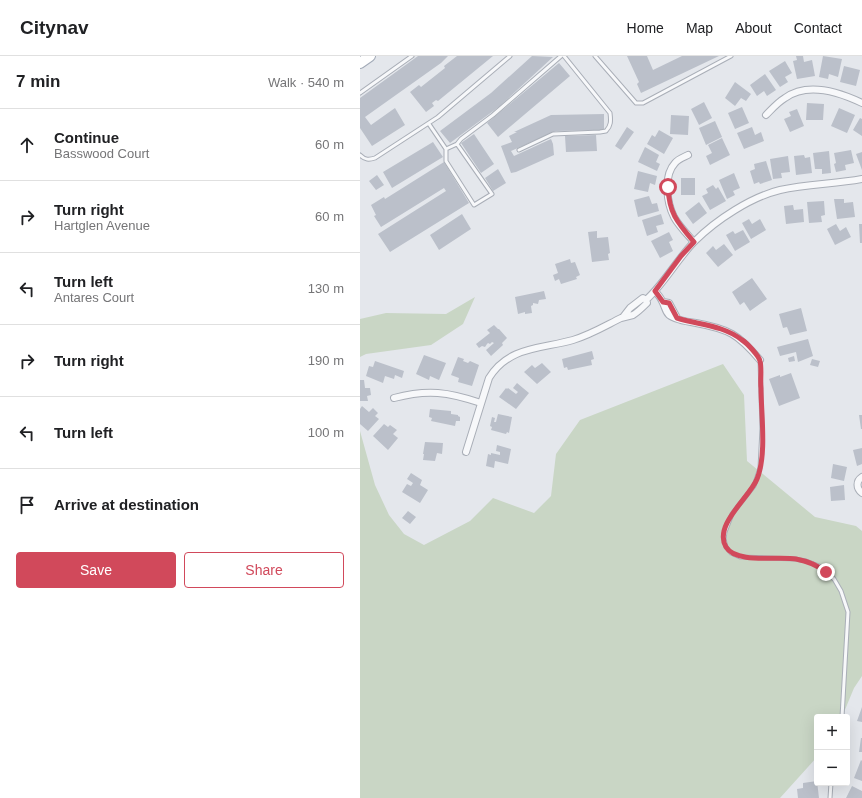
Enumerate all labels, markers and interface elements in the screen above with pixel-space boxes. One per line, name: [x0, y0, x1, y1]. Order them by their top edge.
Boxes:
text: Citynav: [20, 17, 89, 38]
text: Home: [627, 20, 664, 36]
text: Map: [686, 20, 713, 36]
text: About: [735, 20, 772, 36]
text: Contact: [794, 20, 842, 36]
text: 7 min: [16, 72, 60, 91]
text: Walk · 540 m: [268, 75, 344, 90]
text: Continue: [54, 129, 119, 146]
icon: ahead: [16, 134, 38, 156]
text: 60 m: [315, 137, 344, 152]
text: Basswood Court: [54, 146, 149, 161]
route start: [659, 178, 677, 196]
text: Turn right: [54, 201, 124, 218]
icon: right: [16, 206, 38, 228]
text: 60 m: [315, 209, 344, 224]
text: Hartglen Avenue: [54, 218, 150, 233]
text: Turn left: [54, 273, 113, 290]
icon: left: [16, 278, 38, 300]
text: 130 m: [308, 281, 344, 296]
text: Antares Court: [54, 290, 134, 305]
icon: right: [16, 350, 38, 372]
text: Turn right: [54, 352, 124, 369]
text: 190 m: [308, 353, 344, 368]
icon: left: [16, 422, 38, 444]
text: Turn left: [54, 424, 113, 441]
text: 100 m: [308, 425, 344, 440]
icon: arrive: [16, 494, 38, 516]
text: Arrive at destination: [54, 496, 199, 513]
button: Save: [16, 552, 176, 588]
button: Share: [184, 552, 344, 588]
route end: [817, 563, 835, 581]
map controls: [814, 714, 850, 786]
button: +: [814, 714, 850, 750]
button: −: [814, 750, 850, 786]

